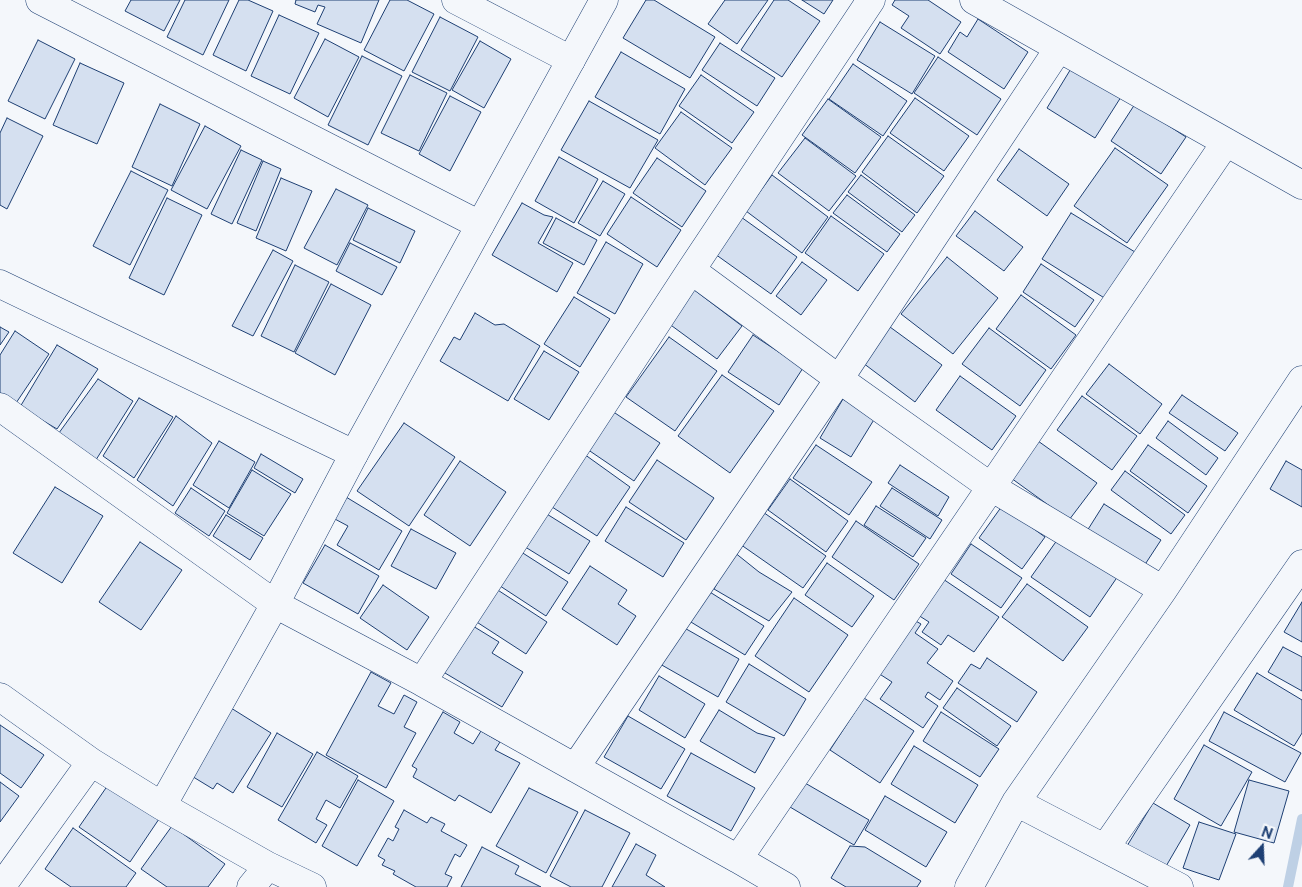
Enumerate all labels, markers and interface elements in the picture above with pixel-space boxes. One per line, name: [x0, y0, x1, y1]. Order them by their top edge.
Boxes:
north arrow: [1237, 822, 1287, 872]
text: N: [1259, 824, 1275, 842]

